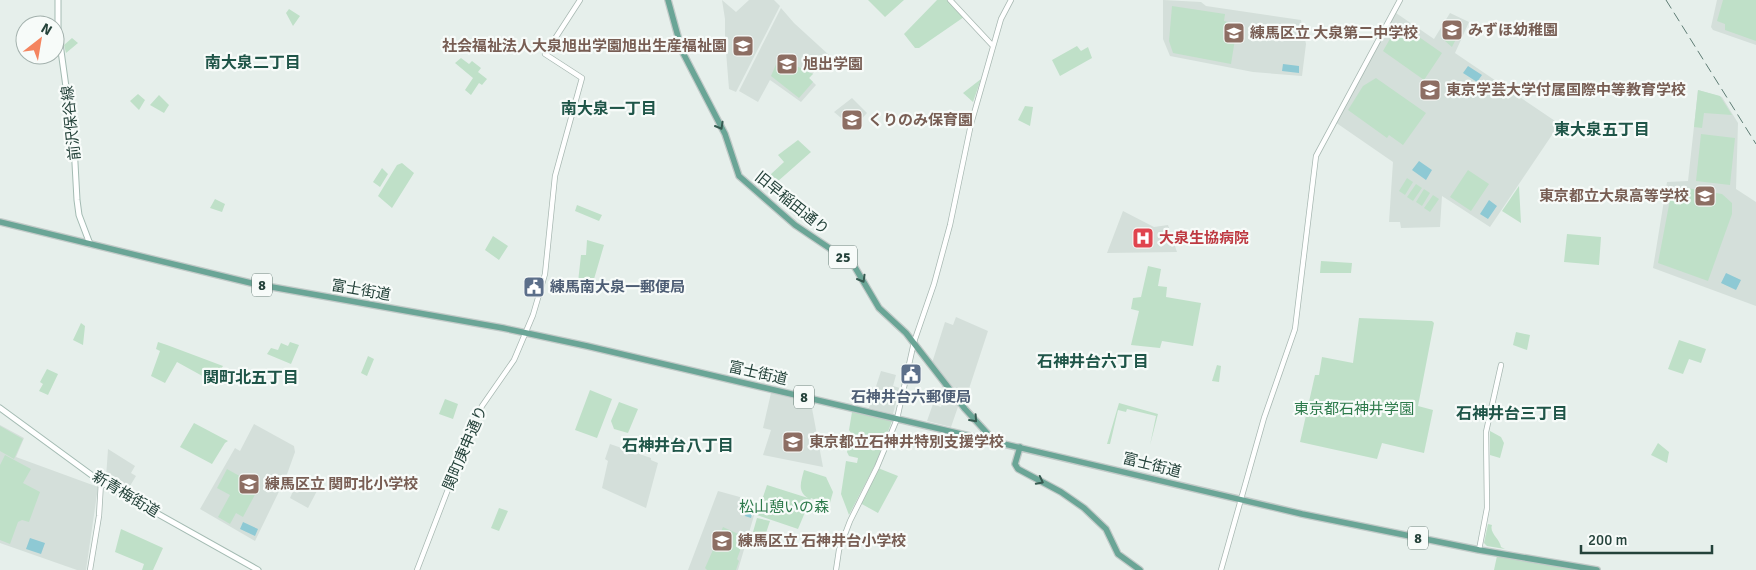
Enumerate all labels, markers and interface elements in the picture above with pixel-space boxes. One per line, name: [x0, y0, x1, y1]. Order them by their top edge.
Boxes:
north arrow: [15, 15, 65, 65]
school or university icon: みずほ幼稚園: [1440, 18, 1464, 42]
text: N: [38, 19, 55, 39]
school or university icon: 練馬区立 大泉第二中学校: [1222, 21, 1246, 45]
place label: みずほ幼稚園: [1468, 21, 1558, 39]
place label: 練馬区立 大泉第二中学校: [1250, 24, 1418, 42]
school or university icon: 社会福祉法人大泉旭出学園旭出生産福祉園: [731, 34, 755, 58]
place label: 社会福祉法人大泉旭出学園旭出生産福祉園: [442, 37, 727, 55]
school or university icon: 旭出学園: [775, 52, 799, 76]
district label: 南大泉二丁目: [205, 53, 301, 73]
place label: 旭出学園: [803, 55, 863, 73]
school or university icon: 東京学芸大学付属国際中等教育学校: [1418, 78, 1442, 102]
place label: 東京学芸大学付属国際中等教育学校: [1446, 81, 1686, 99]
street label: 前沢保谷線: [58, 85, 84, 161]
district label: 南大泉一丁目: [561, 99, 657, 119]
school or university icon: くりのみ保育園: [840, 108, 864, 132]
place label: くりのみ保育園: [868, 111, 973, 129]
district label: 東大泉五丁目: [1554, 120, 1650, 140]
one-way arrow: [714, 121, 724, 130]
street label: 旧早稲田通り: [751, 168, 833, 238]
school or university icon: 東京都立大泉高等学校: [1693, 184, 1717, 208]
place label: 東京都立大泉高等学校: [1539, 187, 1689, 205]
hospital icon: 大泉生協病院: [1131, 226, 1155, 250]
place label: 大泉生協病院: [1159, 229, 1249, 247]
road number: 25: [829, 246, 857, 268]
road number: 8: [252, 274, 272, 296]
one-way arrow: [856, 274, 866, 283]
public building icon: 練馬南大泉一郵便局: [522, 275, 546, 299]
street label: 富士街道: [330, 276, 392, 304]
place label: 練馬南大泉一郵便局: [550, 278, 685, 296]
district label: 石神井台六丁目: [1037, 352, 1149, 372]
street label: 富士街道: [727, 357, 789, 389]
public building icon: 石神井台六郵便局: [899, 362, 923, 386]
district label: 関町北五丁目: [203, 368, 299, 388]
road number: 8: [794, 386, 814, 408]
place label: 石神井台六郵便局: [851, 388, 971, 406]
park label: 東京都石神井学園: [1294, 400, 1414, 418]
street label: 関町庚申通り: [439, 403, 491, 493]
district label: 石神井台三丁目: [1456, 404, 1568, 424]
one-way arrow: [968, 414, 977, 423]
school or university icon: 東京都立石神井特別支援学校: [781, 430, 805, 454]
place label: 東京都立石神井特別支援学校: [809, 433, 1004, 451]
district label: 石神井台八丁目: [622, 436, 734, 456]
street label: 富士街道: [1121, 449, 1183, 481]
street label: 新青梅街道: [89, 467, 163, 521]
school or university icon: 練馬区立 関町北小学校: [237, 472, 261, 496]
place label: 練馬区立 関町北小学校: [265, 475, 418, 493]
one-way arrow: [1035, 475, 1044, 485]
park label: 松山憩いの森: [739, 498, 829, 516]
scale bar: [1581, 522, 1712, 554]
road number: 8: [1408, 526, 1428, 550]
school or university icon: 練馬区立 石神井台小学校: [710, 529, 734, 553]
text: 200 m: [1588, 531, 1628, 549]
place label: 練馬区立 石神井台小学校: [738, 532, 906, 550]

